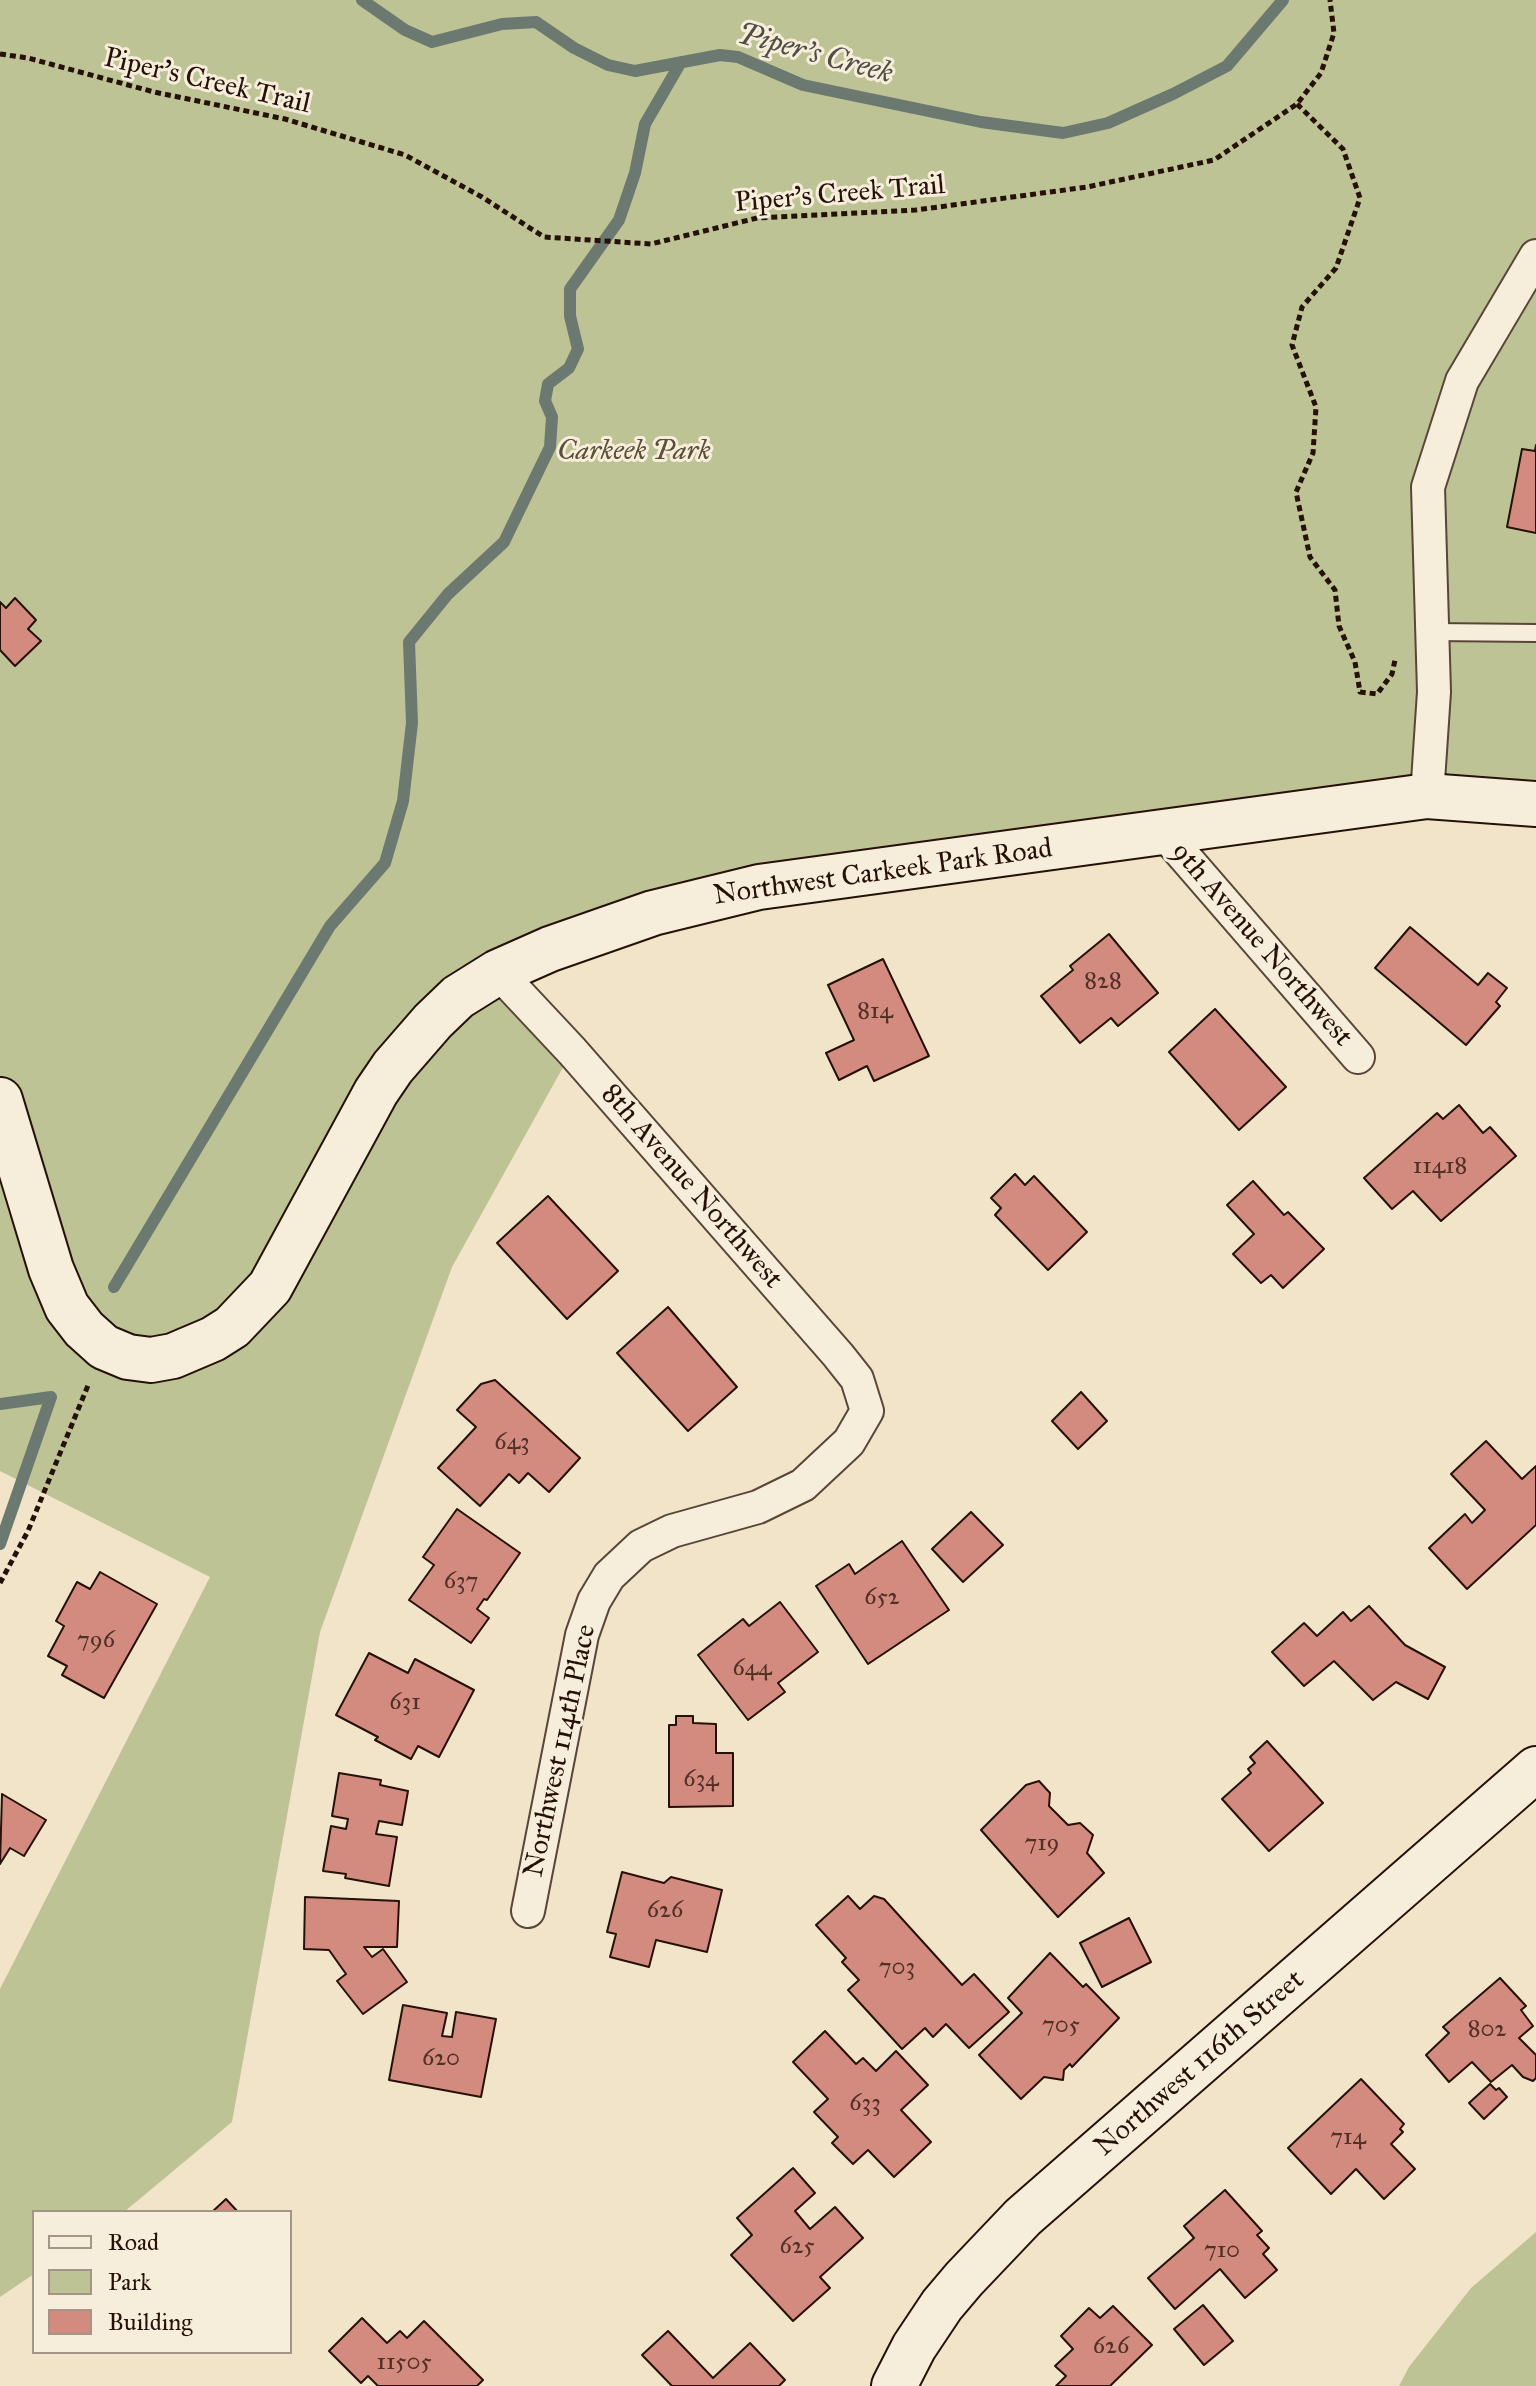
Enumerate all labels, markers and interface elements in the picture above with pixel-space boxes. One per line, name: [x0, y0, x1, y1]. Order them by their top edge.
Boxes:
water label: Piper's Creek: [734, 17, 896, 93]
street label: Piper's Creek Trail: [100, 42, 314, 122]
street label: Piper's Creek Trail: [733, 169, 947, 221]
park label: Carkeek Park: [557, 435, 711, 469]
street label: Northwest Carkeek Park Road: [712, 833, 1054, 913]
street label: 9th Avenue Northwest: [1163, 836, 1359, 1054]
house number: 828: [1084, 968, 1122, 996]
house number: 814: [857, 998, 893, 1026]
street label: 8th Avenue Northwest: [593, 1078, 789, 1296]
house number: 11418: [1413, 1153, 1467, 1181]
house number: 643: [494, 1429, 530, 1457]
house number: 637: [444, 1568, 478, 1596]
house number: 652: [864, 1584, 900, 1612]
street label: Northwest 114th Place: [518, 1622, 604, 1880]
house number: 796: [77, 1627, 115, 1655]
house number: 644: [732, 1655, 772, 1683]
house number: 631: [389, 1689, 421, 1717]
house number: 634: [683, 1766, 719, 1794]
house number: 719: [1024, 1830, 1060, 1858]
house number: 626: [647, 1897, 683, 1925]
house number: 703: [879, 1954, 915, 1982]
street label: Northwest 116th Street: [1088, 1964, 1312, 2164]
house number: 705: [1042, 2012, 1080, 2040]
house number: 802: [1468, 2016, 1506, 2044]
house number: 620: [422, 2045, 460, 2073]
house number: 633: [849, 2090, 881, 2118]
house number: 714: [1330, 2124, 1366, 2152]
legend: [32, 2210, 292, 2354]
text: Road: [108, 2227, 159, 2257]
house number: 625: [779, 2233, 815, 2261]
house number: 710: [1204, 2237, 1240, 2265]
text: Park: [108, 2267, 151, 2297]
text: Building: [108, 2307, 193, 2337]
house number: 626: [1093, 2333, 1129, 2361]
house number: 11505: [376, 2349, 432, 2377]

